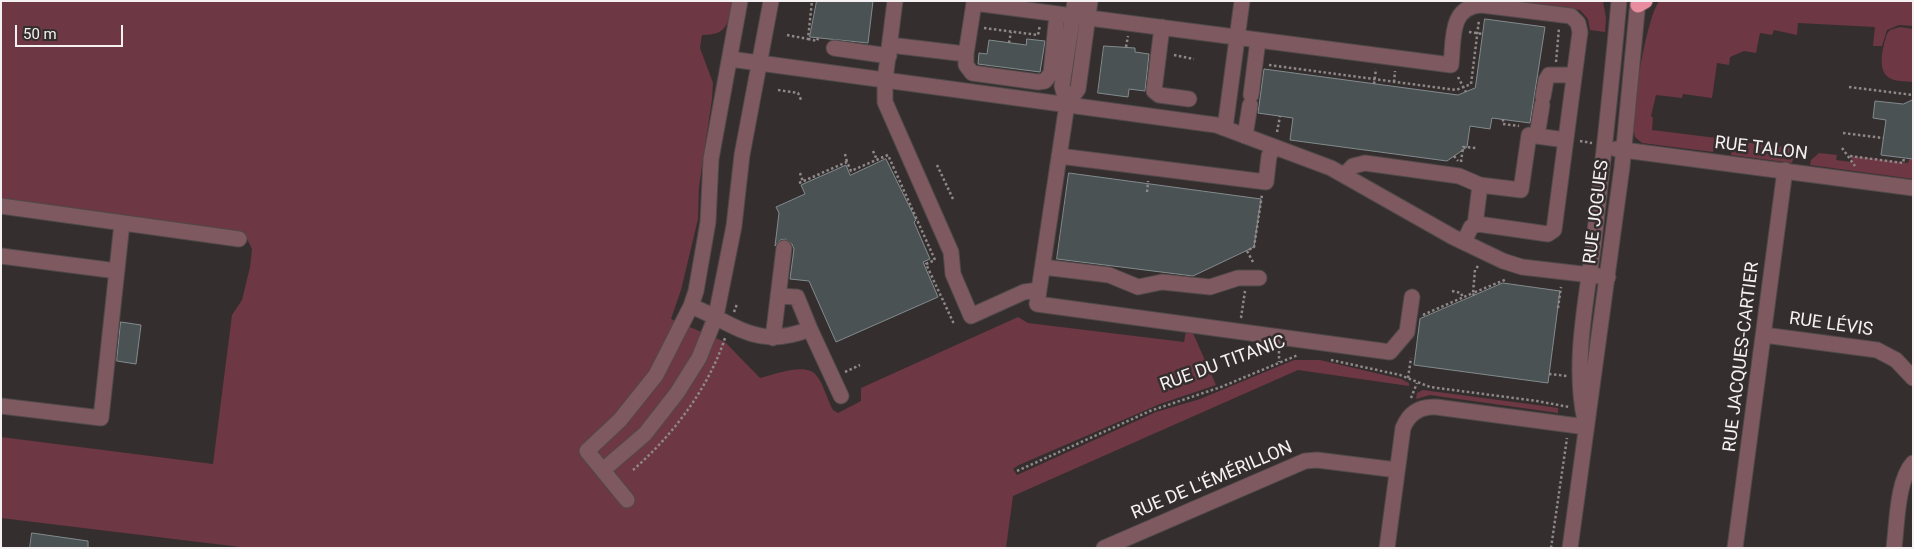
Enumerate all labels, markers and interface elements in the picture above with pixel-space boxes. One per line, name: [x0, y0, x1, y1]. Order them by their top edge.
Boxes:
scale bar: [18, 15, 125, 47]
text: 50 m: [23, 25, 57, 43]
street label: RUE TALON: [1713, 133, 1809, 165]
street label: RUE JOGUES: [1580, 159, 1614, 265]
street label: RUE JACQUES-CARTIER: [1720, 261, 1764, 453]
street label: RUE LÉVIS: [1788, 308, 1874, 342]
street label: RUE DU TITANIC: [1157, 331, 1289, 397]
street label: RUE DE L'ÉMÉRILLON: [1128, 437, 1296, 525]

